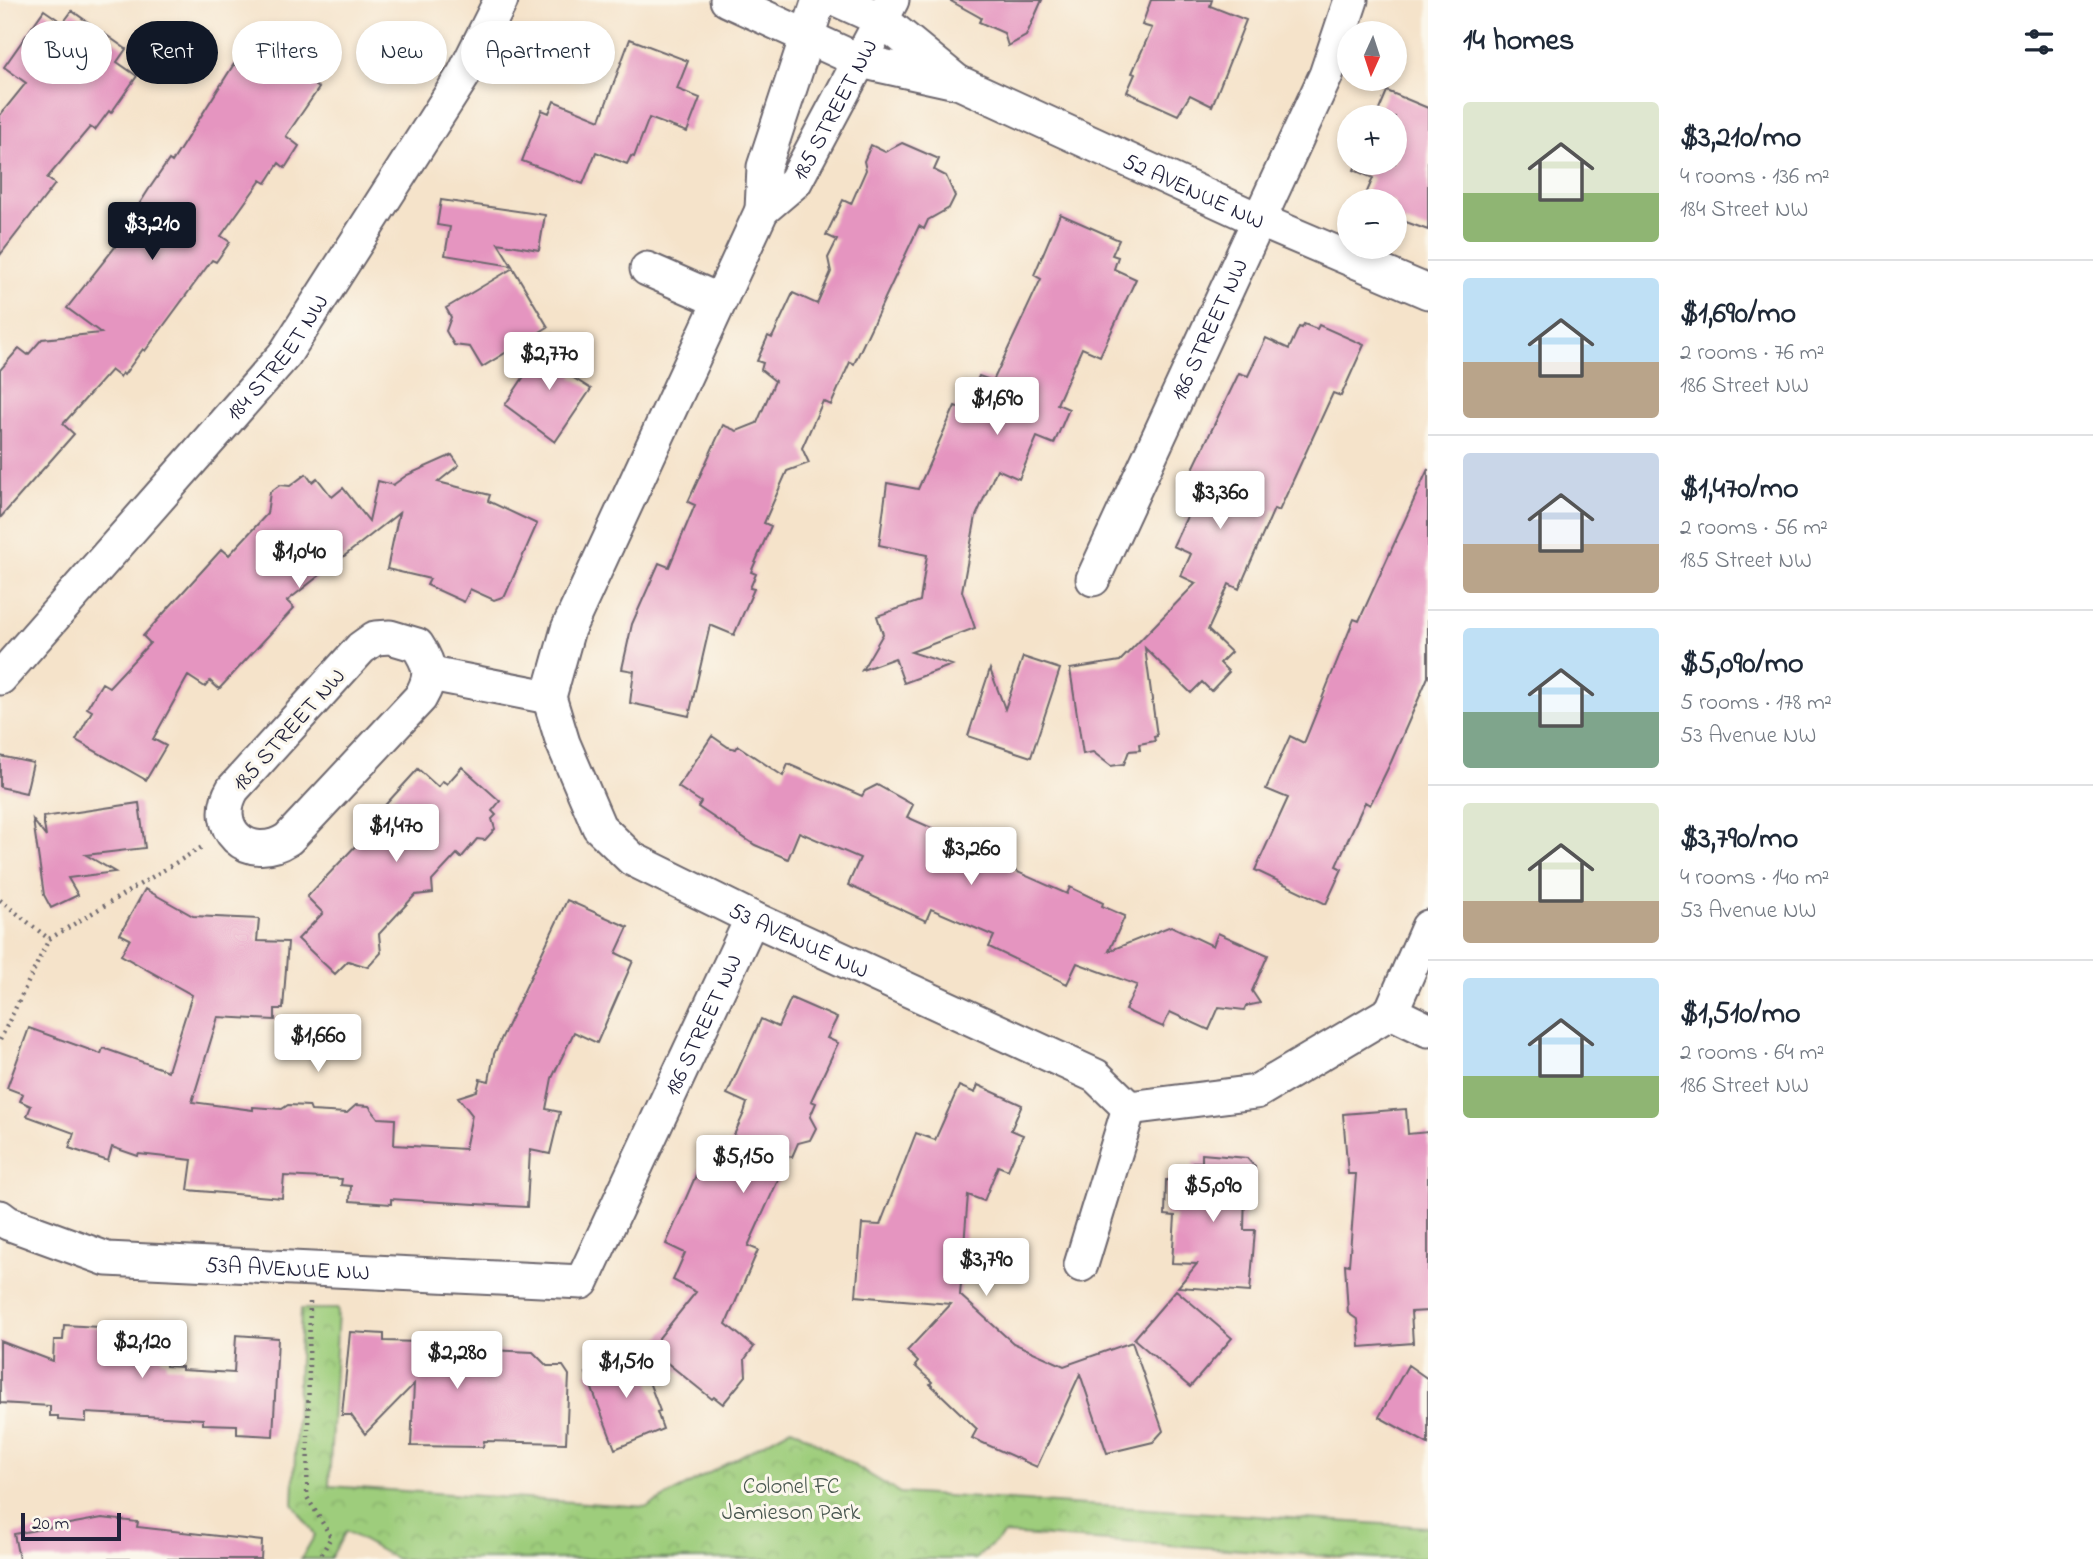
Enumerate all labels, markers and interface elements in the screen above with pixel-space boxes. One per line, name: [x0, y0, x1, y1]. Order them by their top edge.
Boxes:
text: 14 homes: [1463, 20, 1574, 64]
chip: Buy: [21, 21, 112, 84]
chip: Rent: [126, 21, 218, 84]
chip: Filters: [232, 21, 342, 84]
chip: New: [356, 21, 447, 84]
chip: Apartment: [461, 21, 615, 84]
north arrow: [1337, 21, 1407, 91]
map controls: [1337, 21, 1407, 259]
icon: filters: [2020, 23, 2058, 61]
street label: 185 STREET NW: [785, 34, 887, 187]
button: +: [1337, 105, 1407, 175]
text: $3,210/mo: [1680, 117, 1801, 161]
icon: home: [1519, 130, 1603, 214]
street label: 52 AVENUE NW: [1117, 146, 1269, 239]
text: 4 rooms · 136 m²: [1680, 161, 1830, 194]
button: −: [1337, 189, 1407, 259]
text: 184 Street NW: [1680, 194, 1808, 227]
pin: $3,210: [95, 202, 209, 262]
text: $3,210: [124, 208, 180, 241]
street label: 186 STREET NW: [1164, 254, 1258, 407]
street label: 184 STREET NW: [219, 289, 338, 429]
text: $1,690/mo: [1680, 293, 1796, 337]
icon: home: [1519, 306, 1603, 390]
pin: $2,770: [492, 332, 606, 392]
text: 2 rooms · 76 m²: [1680, 337, 1824, 370]
text: $2,770: [520, 338, 578, 371]
text: 186 Street NW: [1680, 370, 1809, 403]
pin: $1,690: [940, 378, 1054, 437]
text: $1,690: [971, 383, 1023, 416]
text: $1,470/mo: [1680, 468, 1799, 512]
pin: $3,360: [1163, 472, 1277, 531]
text: $3,360: [1192, 477, 1248, 510]
icon: home: [1519, 481, 1603, 565]
text: 2 rooms · 56 m²: [1680, 512, 1828, 545]
pin: $1,040: [242, 530, 356, 590]
text: $1,040: [272, 536, 326, 569]
text: 185 Street NW: [1680, 545, 1812, 578]
text: $5,090/mo: [1680, 643, 1804, 687]
icon: home: [1519, 656, 1603, 740]
street label: 185 STREET NW: [226, 662, 354, 800]
text: 5 rooms · 178 m²: [1680, 687, 1832, 720]
text: 53 Avenue NW: [1680, 720, 1816, 753]
pin: $1,470: [339, 804, 453, 864]
text: $1,470: [369, 810, 423, 843]
text: $3,790/mo: [1680, 818, 1798, 862]
pin: $3,260: [914, 828, 1028, 887]
icon: home: [1519, 831, 1603, 915]
text: $3,260: [942, 833, 1000, 866]
text: 4 rooms · 140 m²: [1680, 862, 1829, 895]
street label: 53 AVENUE NW: [723, 895, 873, 988]
text: 53 Avenue NW: [1680, 895, 1816, 928]
street label: 186 STREET NW: [657, 949, 752, 1102]
text: $1,510/mo: [1680, 993, 1801, 1037]
icon: home: [1519, 1006, 1603, 1090]
pin: $1,660: [261, 1014, 375, 1074]
text: $1,660: [290, 1020, 346, 1053]
text: 2 rooms · 64 m²: [1680, 1037, 1824, 1070]
text: 186 Street NW: [1680, 1070, 1809, 1103]
pin: $5,150: [686, 1136, 800, 1195]
text: $5,150: [712, 1141, 774, 1174]
pin: $5,090: [1156, 1164, 1270, 1224]
text: $5,090: [1184, 1170, 1242, 1203]
pin: $3,790: [929, 1238, 1043, 1298]
text: $3,790: [959, 1244, 1013, 1277]
street label: 53A AVENUE NW: [204, 1250, 370, 1291]
pin: $2,120: [85, 1320, 199, 1380]
text: $2,120: [113, 1326, 171, 1359]
pin: $2,280: [400, 1332, 514, 1391]
text: $2,280: [427, 1337, 487, 1370]
pin: $1,510: [569, 1340, 683, 1400]
text: $1,510: [598, 1346, 654, 1379]
park label: Colonel FC Jamieson Park: [722, 1471, 861, 1530]
scale bar: [21, 1510, 121, 1542]
text: 20 m: [32, 1511, 69, 1538]

